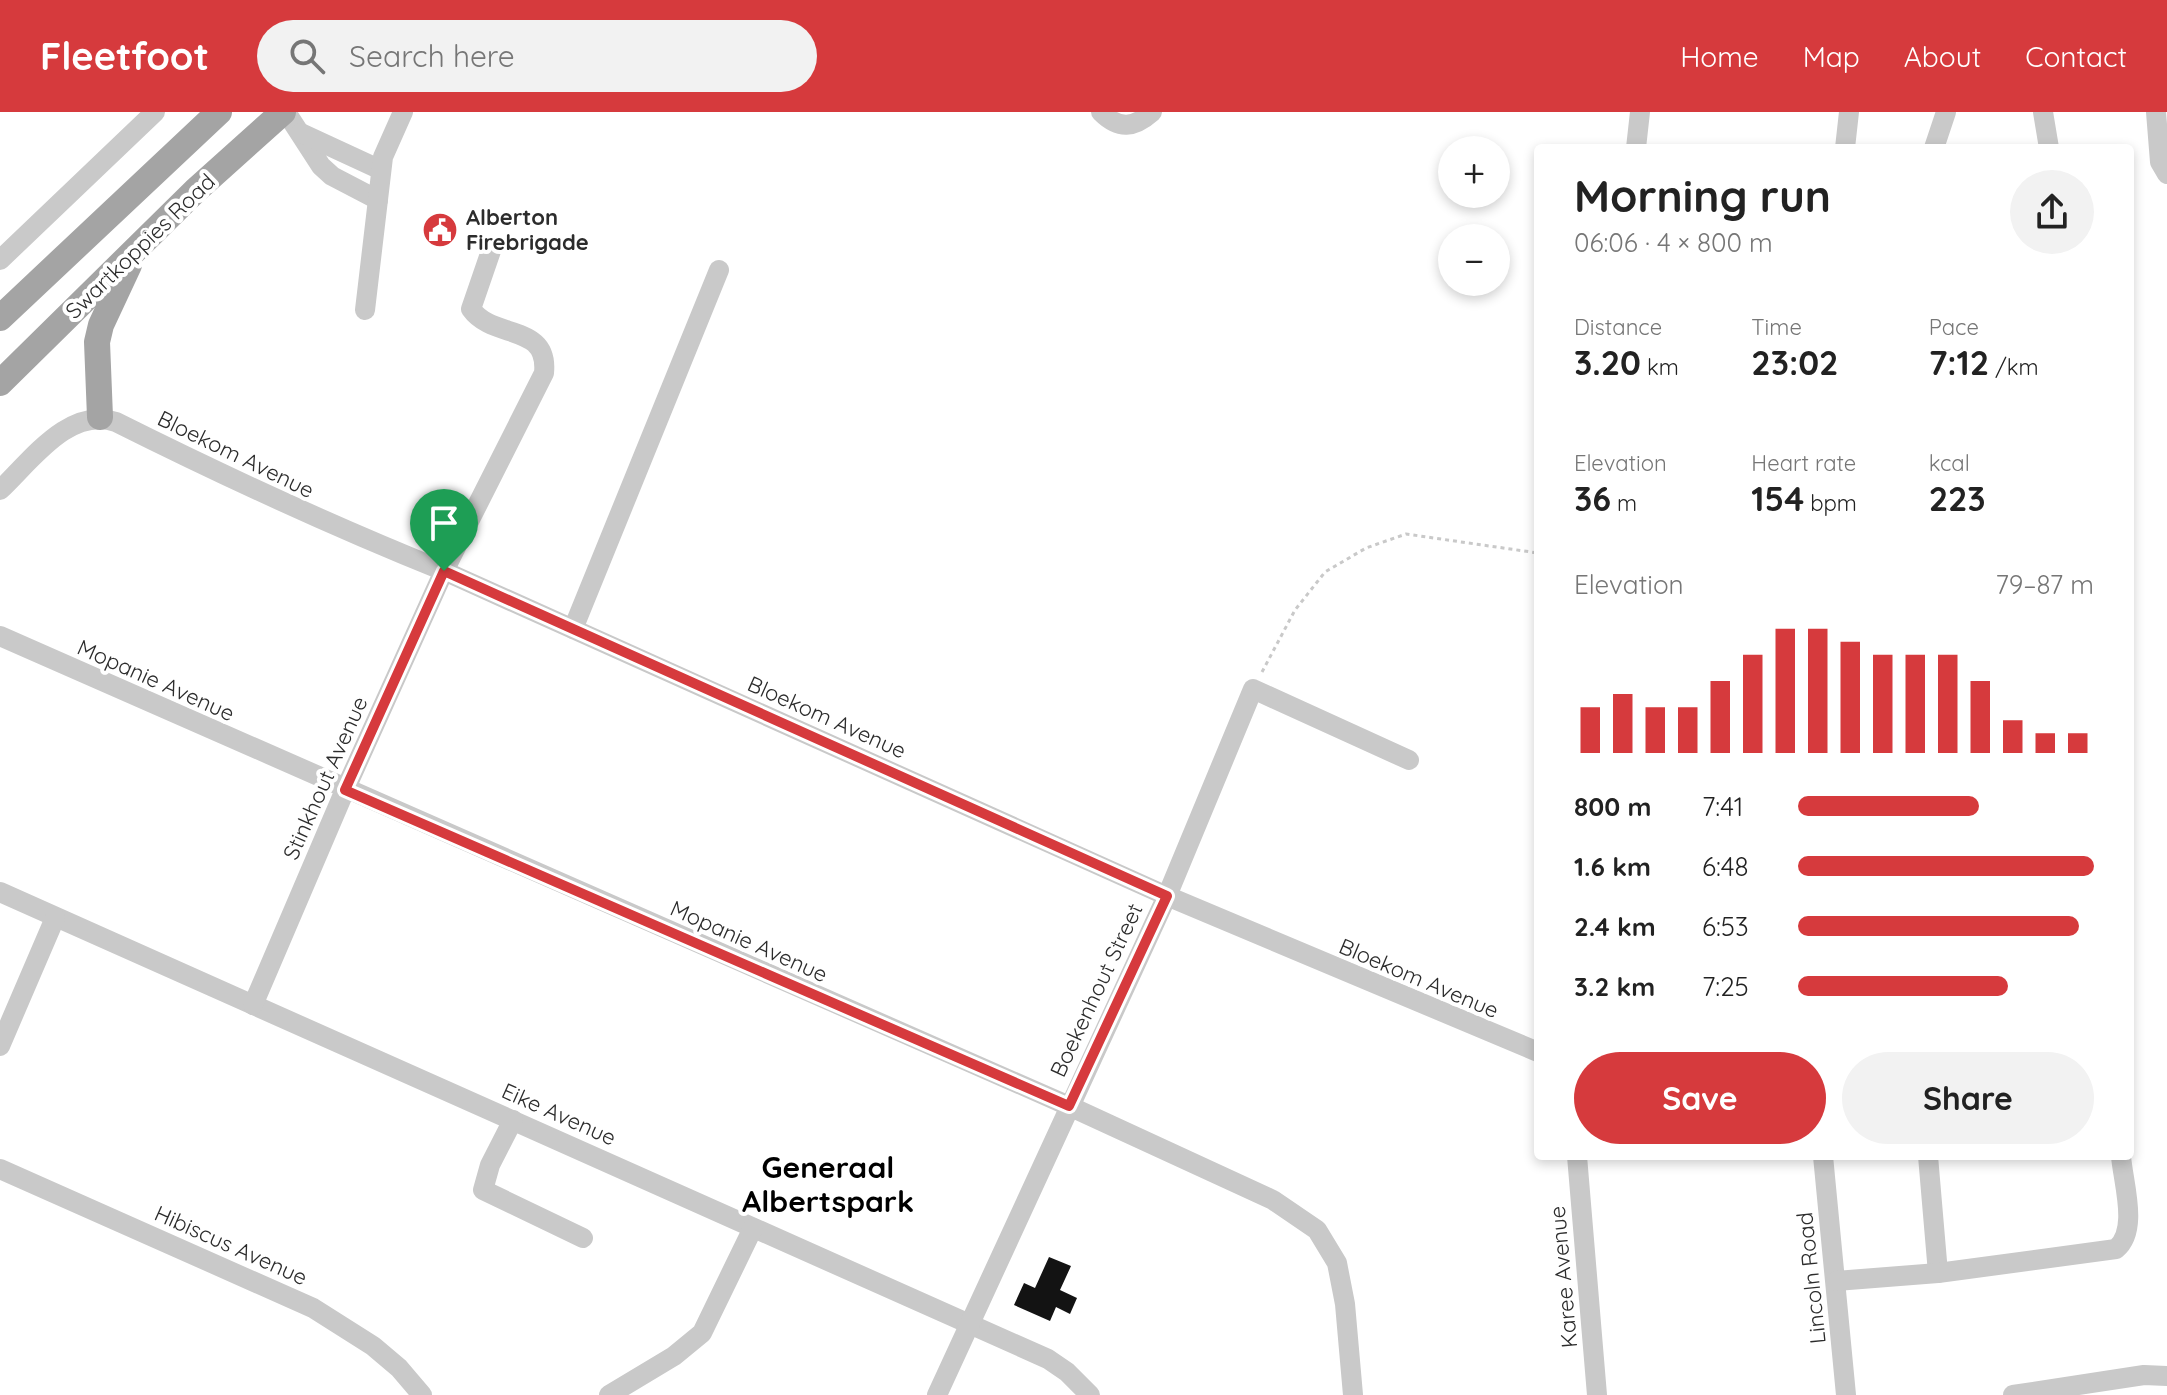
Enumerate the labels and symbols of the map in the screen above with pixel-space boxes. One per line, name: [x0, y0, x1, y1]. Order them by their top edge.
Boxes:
street label: Swartkoppies Road: [59, 167, 221, 325]
place label: Alberton Firebrigade: [466, 203, 589, 256]
public building icon: Alberton Firebrigade: [421, 211, 459, 249]
street label: Bloekom Avenue: [153, 404, 319, 504]
pin: [410, 489, 478, 571]
street label: Mopanie Avenue: [73, 633, 239, 727]
street label: Bloekom Avenue: [743, 669, 911, 765]
street label: Stinkhout Avenue: [276, 692, 374, 864]
street label: Mopanie Avenue: [666, 894, 832, 988]
street label: Boekenhout Street: [1044, 899, 1148, 1081]
street label: Bloekom Avenue: [1335, 932, 1503, 1024]
street label: Eike Avenue: [498, 1076, 620, 1152]
district label: Generaal Albertspark: [742, 1148, 914, 1220]
street label: Hibiscus Avenue: [150, 1199, 312, 1291]
street label: Karee Avenue: [1543, 1205, 1583, 1349]
street label: Lincoln Road: [1790, 1211, 1832, 1345]

